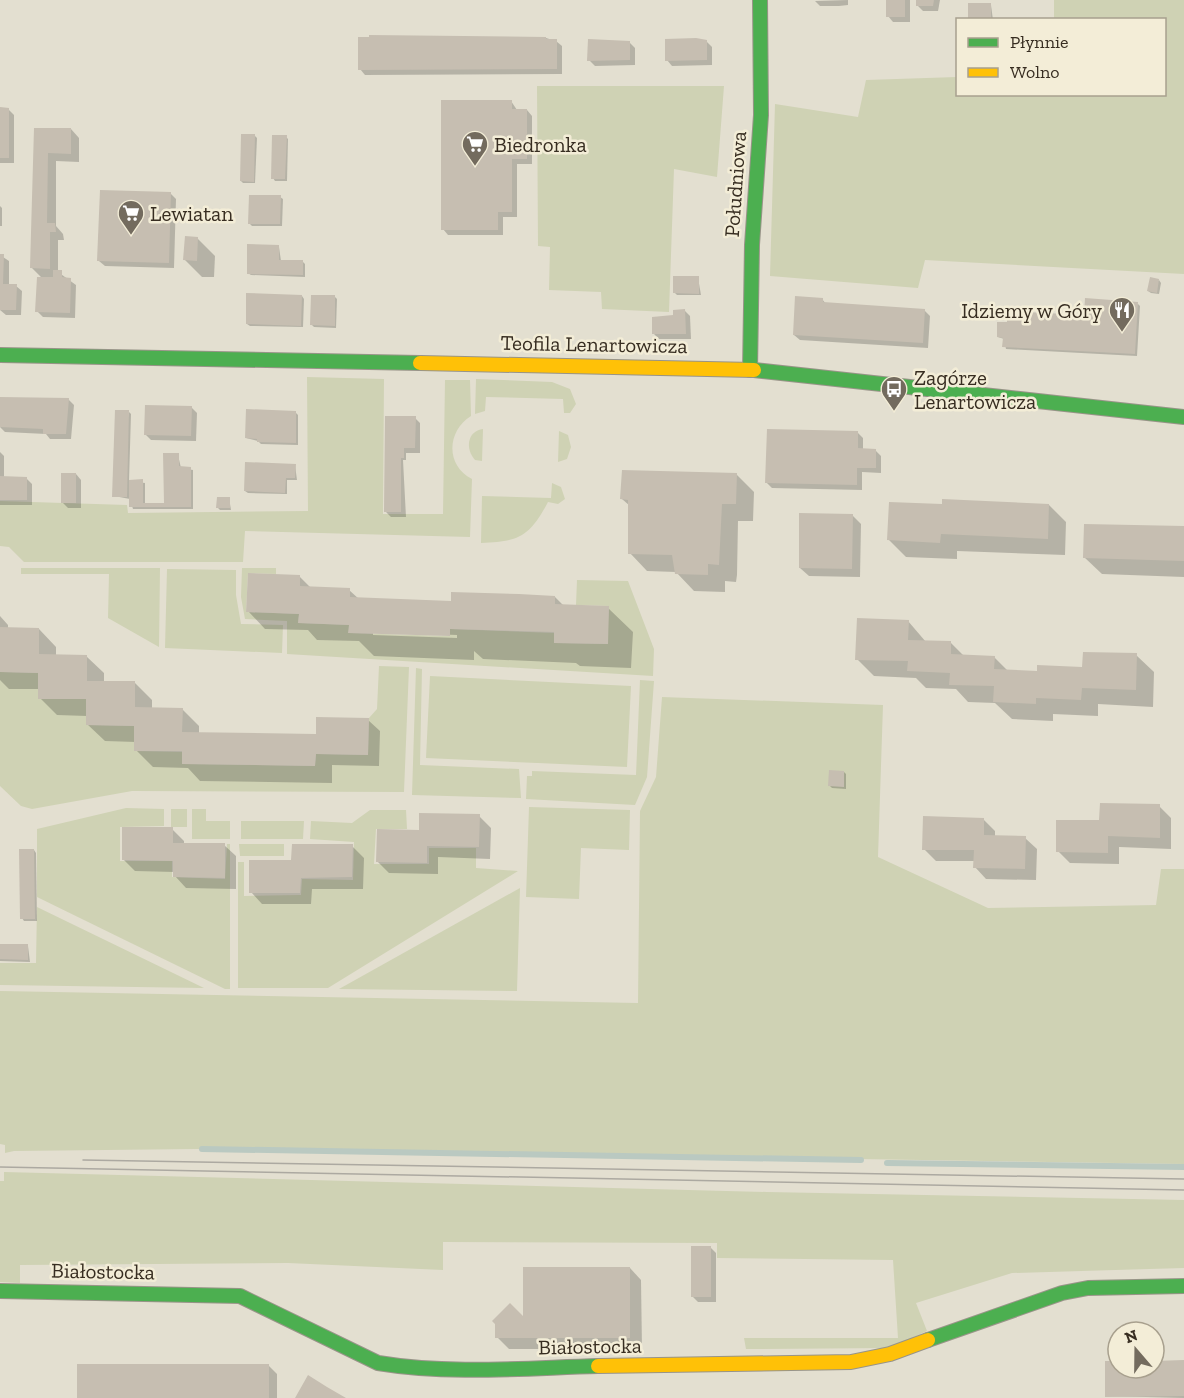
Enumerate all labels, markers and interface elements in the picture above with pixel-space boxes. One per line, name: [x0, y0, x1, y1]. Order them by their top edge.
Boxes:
legend: [956, 18, 1166, 96]
text: Płynnie: [1010, 31, 1068, 53]
text: Wolno: [1010, 61, 1060, 83]
supermarket icon: Biedronka: [460, 129, 490, 167]
street label: Południowa: [719, 130, 751, 238]
place label: Biedronka: [494, 132, 587, 157]
supermarket icon: Lewiatan: [116, 198, 146, 236]
place label: Lewiatan: [150, 201, 233, 226]
restaurant icon: Idziemy w Góry: [1107, 295, 1137, 333]
place label: Idziemy w Góry: [961, 298, 1102, 323]
street label: Teofila Lenartowicza: [500, 330, 688, 358]
place label: Zagórze Lenartowicza: [914, 365, 1036, 414]
bus stop icon: Zagórze Lenartowicza: [879, 374, 909, 412]
street label: Białostocka: [51, 1258, 155, 1284]
north arrow: [1106, 1320, 1166, 1380]
text: N: [1122, 1325, 1140, 1347]
street label: Białostocka: [538, 1333, 642, 1359]

